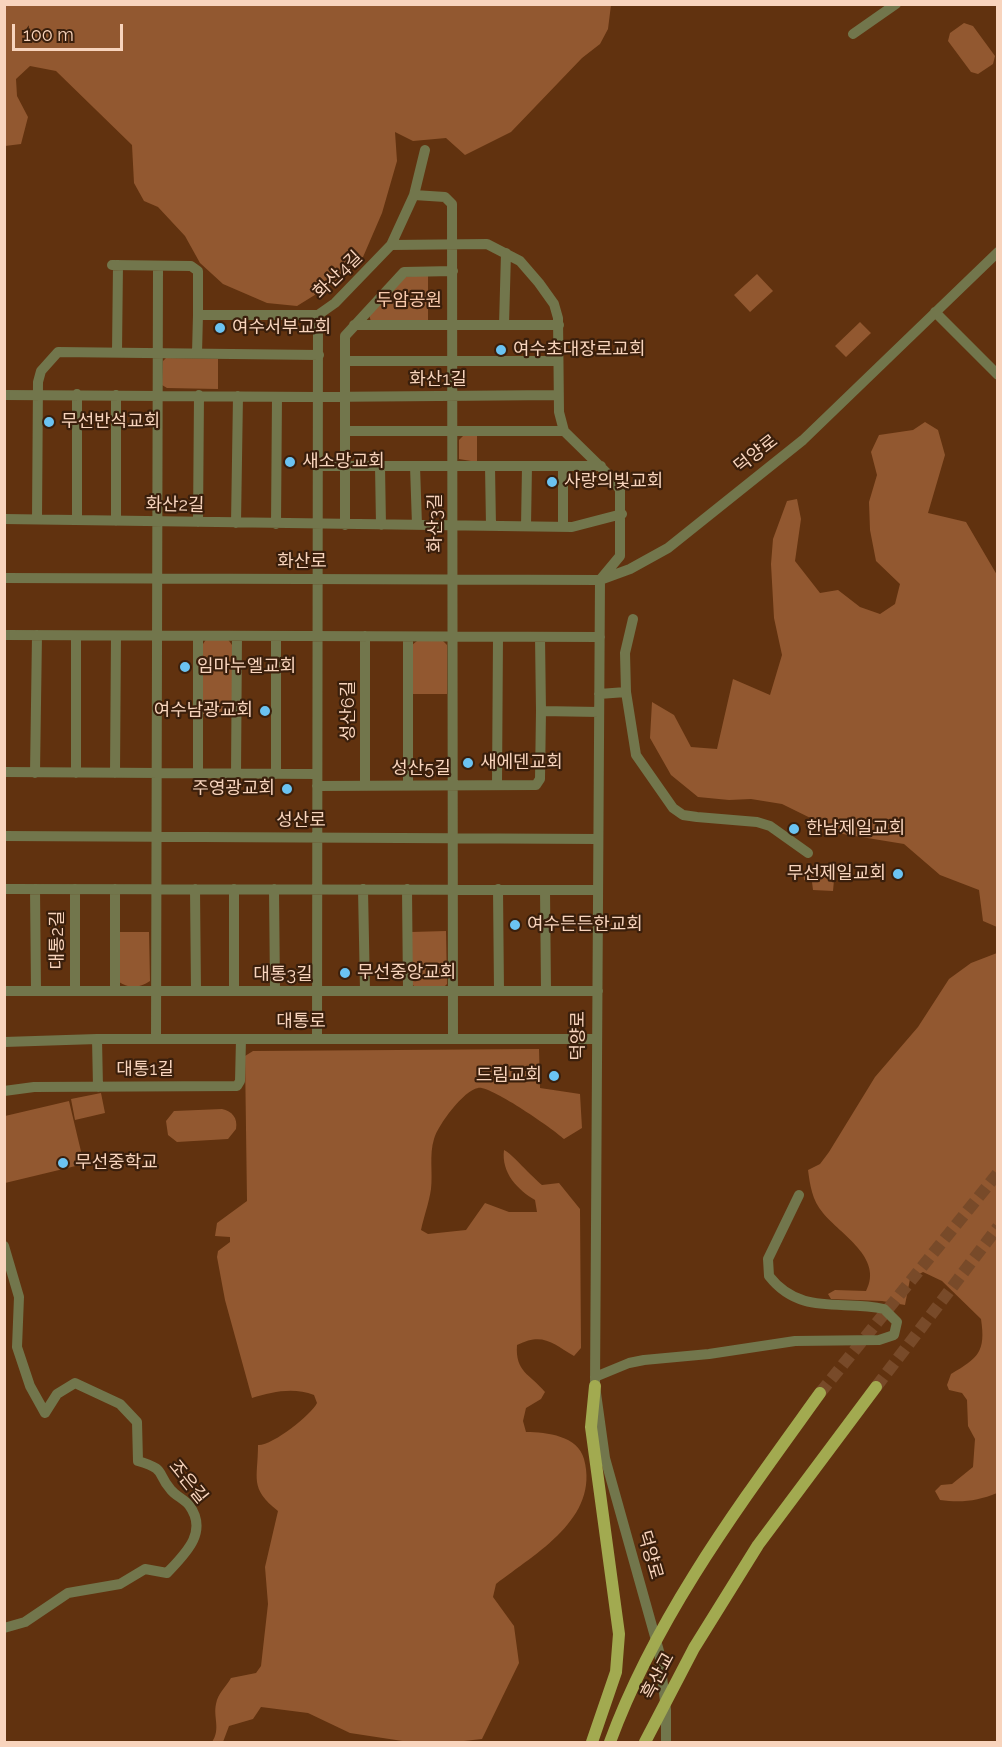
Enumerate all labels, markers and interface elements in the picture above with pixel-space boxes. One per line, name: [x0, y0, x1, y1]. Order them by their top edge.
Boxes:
scale bar: [15, 12, 126, 50]
text: 100 m: [23, 24, 74, 45]
street label: 화산4길: [309, 247, 367, 303]
park label: 두암공원: [376, 290, 442, 312]
place label: 여수서부교회: [232, 317, 331, 339]
marker: 여수서부교회: [213, 321, 227, 335]
place label: 여수초대장로교회: [513, 339, 645, 361]
marker: 여수초대장로교회: [494, 343, 508, 357]
street label: 화산1길: [409, 369, 467, 391]
place label: 무선반석교회: [61, 411, 160, 433]
marker: 무선반석교회: [42, 415, 56, 429]
street label: 덕양로: [730, 430, 782, 478]
place label: 새소망교회: [302, 451, 385, 473]
marker: 새소망교회: [283, 455, 297, 469]
place label: 사랑의빛교회: [564, 471, 663, 493]
marker: 사랑의빛교회: [545, 475, 559, 489]
street label: 화산3길: [425, 493, 447, 553]
street label: 화산2길: [145, 494, 205, 516]
street label: 화산로: [277, 551, 327, 573]
place label: 임마누엘교회: [197, 656, 296, 678]
marker: 임마누엘교회: [178, 660, 192, 674]
street label: 성산6길: [338, 681, 360, 741]
place label: 여수남광교회: [154, 700, 253, 722]
marker: 여수남광교회: [258, 704, 272, 718]
place label: 새에덴교회: [480, 752, 563, 774]
marker: 새에덴교회: [461, 756, 475, 770]
street label: 성산5길: [391, 758, 451, 780]
place label: 주영광교회: [192, 778, 275, 800]
marker: 주영광교회: [280, 782, 294, 796]
street label: 성산로: [276, 810, 326, 832]
place label: 한남제일교회: [806, 818, 905, 840]
marker: 한남제일교회: [787, 822, 801, 836]
place label: 무선제일교회: [787, 863, 886, 885]
marker: 무선제일교회: [891, 867, 905, 881]
street label: 대통2길: [47, 910, 69, 970]
place label: 여수든든한교회: [527, 914, 643, 936]
marker: 여수든든한교회: [508, 918, 522, 932]
place label: 무선중앙교회: [357, 962, 456, 984]
street label: 대통3길: [253, 964, 313, 986]
marker: 무선중앙교회: [338, 966, 352, 980]
street label: 대통로: [276, 1011, 326, 1033]
street label: 덕양로: [568, 1011, 590, 1061]
street label: 대통1길: [116, 1059, 174, 1081]
place label: 드림교회: [476, 1065, 542, 1087]
marker: 드림교회: [547, 1069, 561, 1083]
place label: 무선중학교: [75, 1152, 158, 1174]
marker: 무선중학교: [56, 1156, 70, 1170]
street label: 조은길: [164, 1456, 212, 1508]
street label: 덕양로: [633, 1528, 667, 1582]
street label: 흑산교: [637, 1649, 679, 1703]

